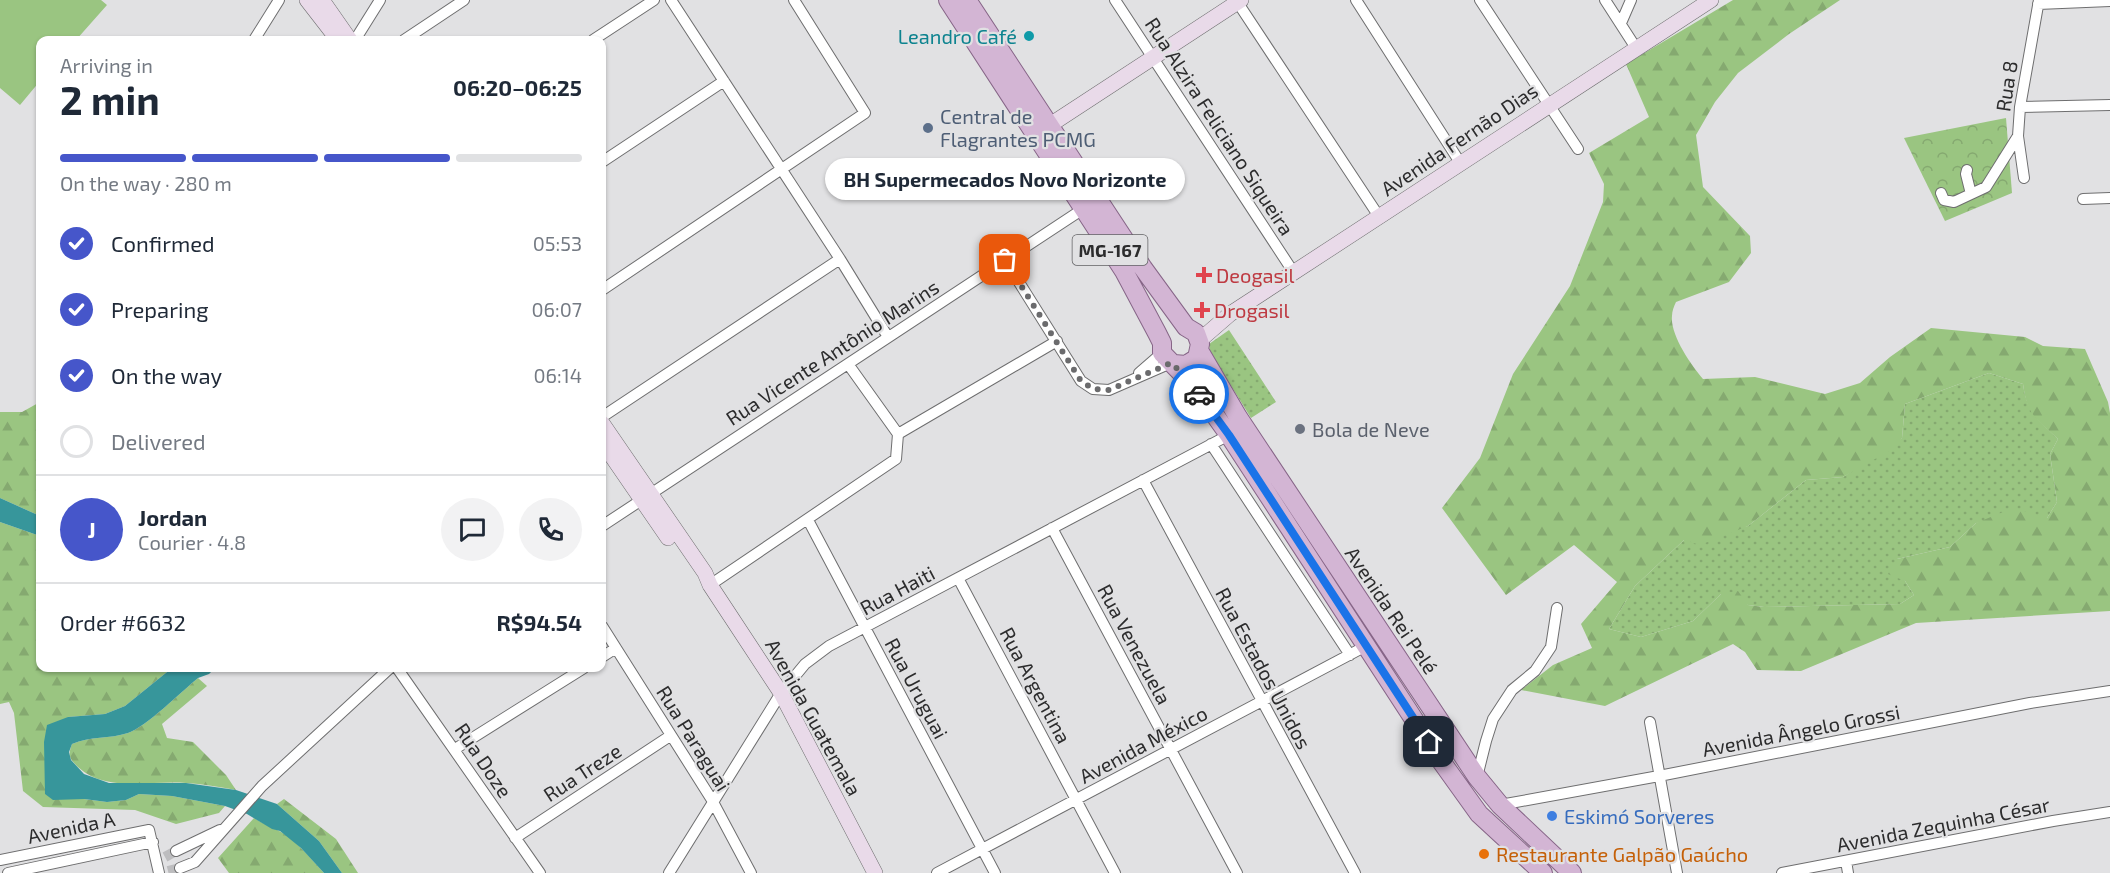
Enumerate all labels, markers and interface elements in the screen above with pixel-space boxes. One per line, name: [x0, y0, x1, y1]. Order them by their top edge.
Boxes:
street label: Rua Alzira Feliciano Siqueira: [1141, 13, 1299, 239]
place label: Leandro Café: [898, 24, 1017, 48]
marker: Leandro Café: [1022, 29, 1036, 43]
text: Arriving in: [60, 53, 153, 77]
street label: Rua 8: [1990, 59, 2022, 113]
text: 06:20–06:25: [453, 74, 582, 100]
text: 2 min: [60, 76, 160, 123]
street label: Avenida Fernão Dias: [1376, 78, 1542, 200]
place label: Central de Flagrantes PCMG: [940, 104, 1096, 151]
marker: Central de Flagrantes PCMG: [921, 121, 935, 135]
callout: BH Supermecados Novo Norizonte: [825, 158, 1185, 200]
text: BH Supermecados Novo Norizonte: [844, 167, 1166, 191]
text: On the way · 280 m: [60, 171, 232, 195]
icon: check: [60, 227, 93, 260]
text: Confirmed: [111, 230, 215, 256]
text: 05:53: [533, 231, 582, 255]
pin: [979, 234, 1030, 285]
road number: MG-167: [1072, 235, 1148, 265]
icon: bag: [988, 243, 1021, 276]
place label: Deogasil: [1216, 263, 1295, 287]
marker: Deogasil: [1197, 268, 1211, 282]
street label: Rua Vicente Antônio Marins: [721, 274, 943, 430]
icon: check: [60, 293, 93, 326]
text: Preparing: [111, 296, 209, 322]
text: 06:07: [531, 297, 582, 321]
place label: Drogasil: [1214, 298, 1290, 322]
marker: Drogasil: [1195, 303, 1209, 317]
icon: check: [60, 359, 93, 392]
text: On the way: [111, 362, 222, 388]
text: 06:14: [534, 363, 582, 387]
courier: [1169, 364, 1229, 424]
icon: car: [1183, 378, 1216, 411]
place label: Bola de Neve: [1312, 417, 1430, 441]
marker: Bola de Neve: [1293, 422, 1307, 436]
text: Delivered: [111, 428, 206, 454]
button: chat: [441, 498, 504, 561]
button: phone: [519, 498, 582, 561]
text: Jordan: [138, 504, 207, 530]
text: J: [87, 516, 96, 542]
text: Courier · 4.8: [138, 530, 246, 554]
street label: Avenida Rei Pelé: [1341, 542, 1443, 678]
street label: Rua Haiti: [856, 560, 938, 620]
street label: Rua Venezuela: [1093, 580, 1177, 708]
street label: Rua Estados Unidos: [1211, 583, 1317, 753]
text: Order #6632: [60, 609, 186, 635]
text: R$94.54: [496, 609, 582, 635]
street label: Rua Argentina: [995, 623, 1077, 747]
street label: Avenida Guatemala: [761, 634, 867, 800]
street label: Rua Uruguai: [880, 634, 954, 742]
street label: Rua Paraguai: [652, 681, 736, 795]
street label: Avenida Ângelo Grossi: [1700, 699, 1902, 761]
street label: Avenida México: [1075, 700, 1211, 788]
pin: [1403, 716, 1454, 767]
street label: Rua Doze: [450, 718, 518, 802]
icon: home: [1412, 725, 1445, 758]
street label: Rua Treze: [539, 738, 625, 806]
street label: Avenida Zequinha César: [1834, 792, 2052, 856]
place label: Eskimó Sorveres: [1564, 804, 1714, 828]
street label: Avenida A: [25, 806, 117, 848]
marker: Eskimó Sorveres: [1545, 809, 1559, 823]
place label: Restaurante Galpão Gaúcho: [1496, 842, 1748, 866]
marker: Restaurante Galpão Gaúcho: [1477, 847, 1491, 861]

